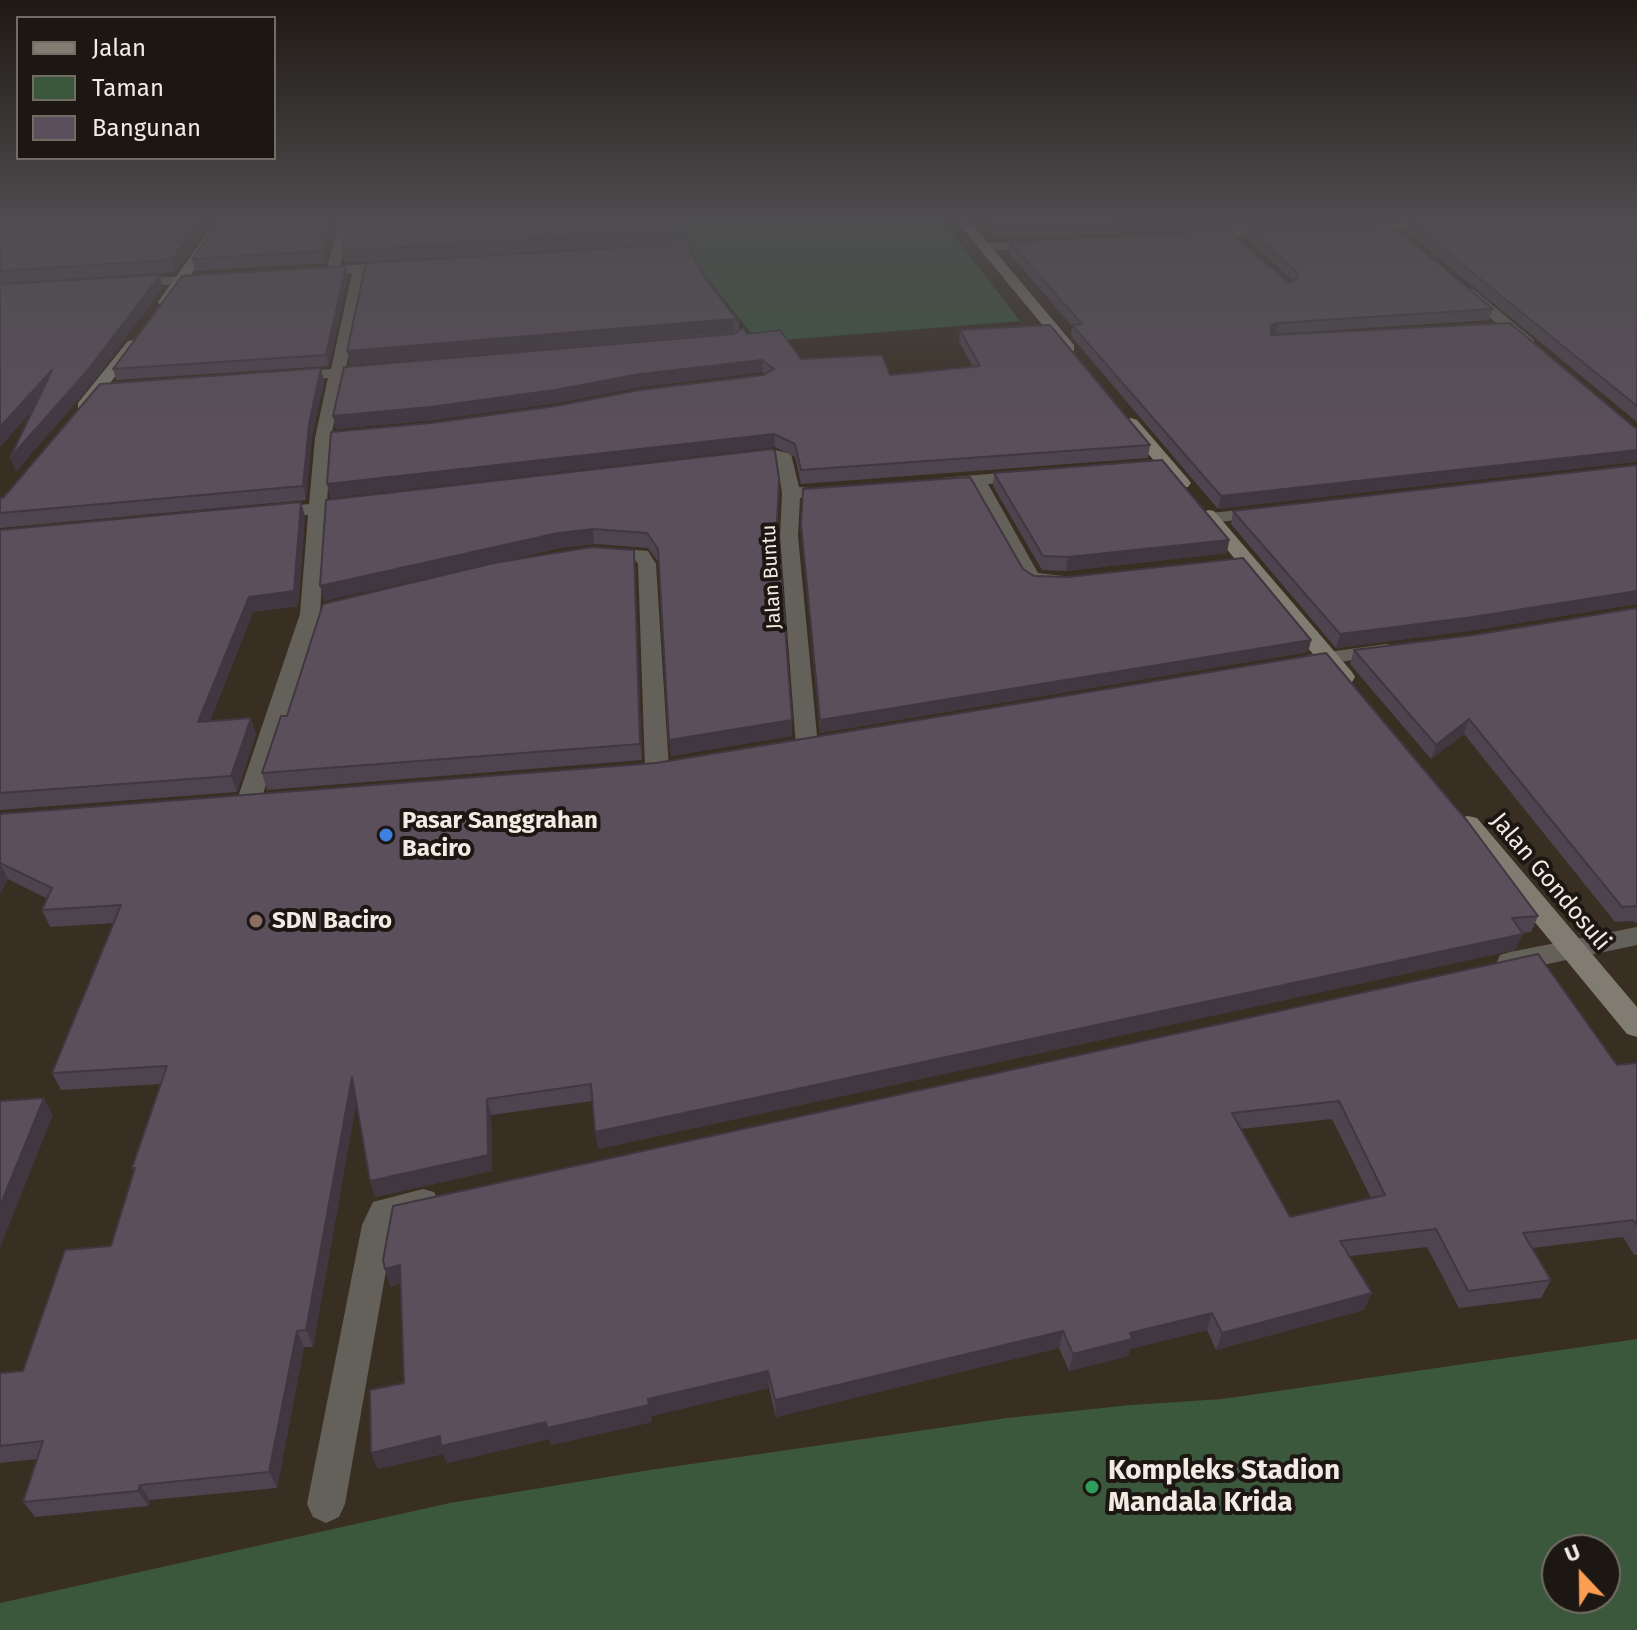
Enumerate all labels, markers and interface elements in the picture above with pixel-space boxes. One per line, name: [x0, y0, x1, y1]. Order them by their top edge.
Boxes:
legend: [16, 16, 276, 160]
text: Jalan: [92, 34, 146, 62]
text: Taman: [92, 74, 164, 102]
text: Bangunan: [92, 114, 201, 142]
street label: Jalan Buntu: [757, 524, 787, 630]
place label: Pasar Sanggrahan Baciro: [402, 807, 598, 863]
street label: Jalan Gondosuli: [1484, 807, 1616, 957]
marker: Pasar Sanggrahan Baciro: [377, 826, 395, 844]
place label: SDN Baciro: [272, 907, 392, 935]
marker: SDN Baciro: [247, 912, 265, 930]
place label: Kompleks Stadion Mandala Krida: [1108, 1454, 1340, 1520]
marker: Kompleks Stadion Mandala Krida: [1083, 1478, 1101, 1496]
north arrow: [1541, 1534, 1621, 1614]
text: U: [1561, 1538, 1584, 1568]

